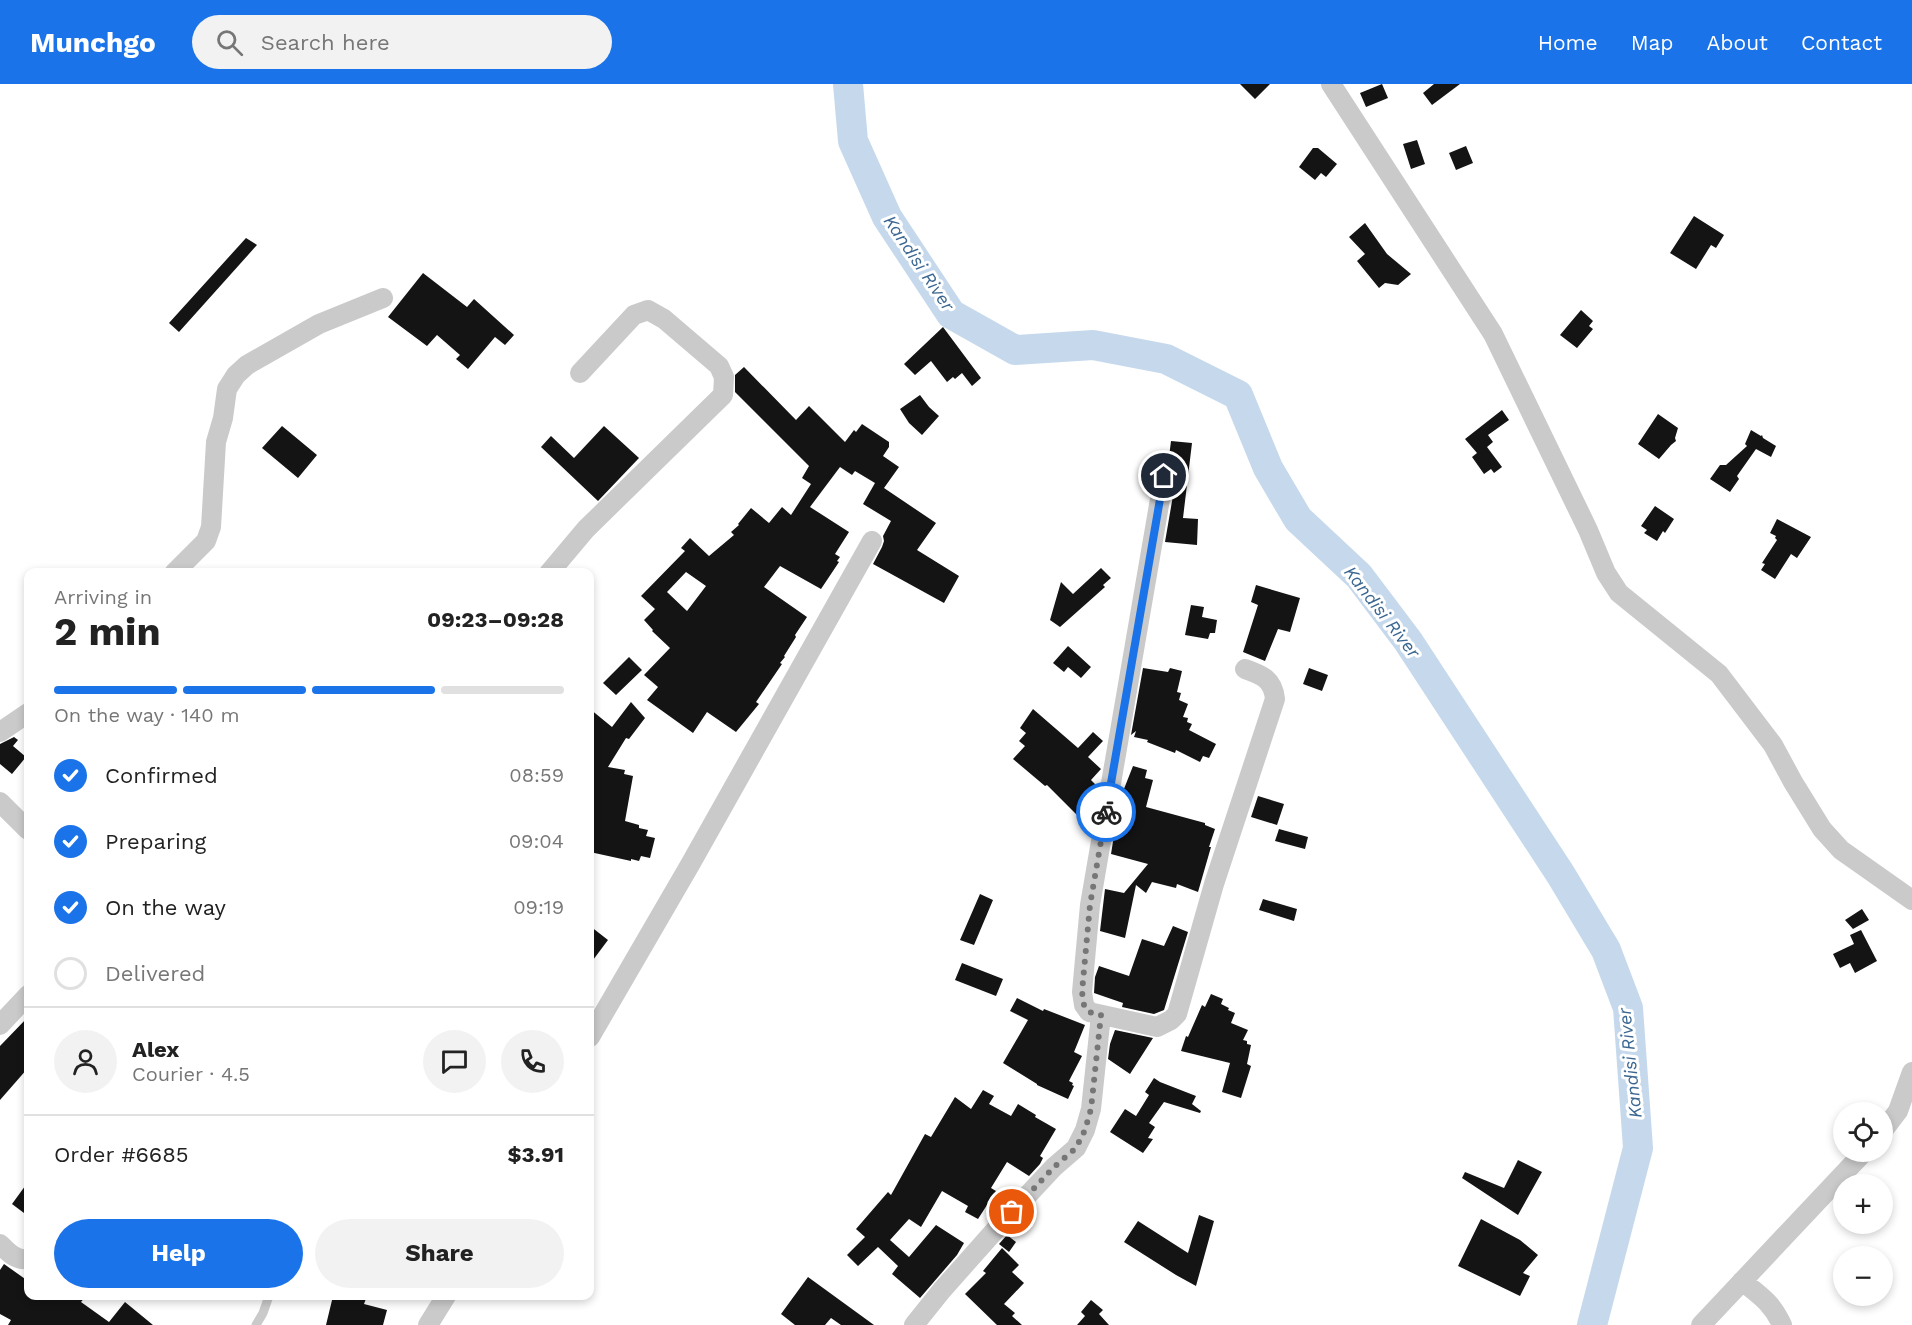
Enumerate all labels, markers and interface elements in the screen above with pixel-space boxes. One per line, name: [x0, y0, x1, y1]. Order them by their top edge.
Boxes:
search box: [192, 15, 612, 69]
text: Munchgo: [30, 26, 156, 59]
icon: search: [213, 26, 246, 59]
text: Search here: [261, 30, 390, 55]
text: Home: [1538, 30, 1598, 55]
text: Map: [1631, 30, 1674, 55]
text: About: [1707, 30, 1768, 55]
text: Contact: [1801, 30, 1882, 55]
water label: Kandisi River: [880, 211, 960, 315]
pin: [1138, 450, 1189, 501]
icon: home: [1147, 459, 1180, 492]
water label: Kandisi River: [1340, 562, 1425, 663]
text: Arriving in: [54, 585, 152, 609]
text: 09:23–09:28: [427, 607, 564, 632]
text: 2 min: [54, 609, 161, 654]
text: On the way · 140 m: [54, 703, 240, 727]
icon: check: [54, 759, 87, 792]
text: Confirmed: [105, 763, 218, 788]
text: 08:59: [509, 763, 564, 787]
courier: [1076, 782, 1136, 842]
icon: bike: [1090, 796, 1123, 829]
icon: check: [54, 825, 87, 858]
text: Preparing: [105, 829, 206, 854]
text: 09:04: [509, 829, 564, 853]
icon: check: [54, 891, 87, 924]
text: On the way: [105, 895, 226, 920]
text: 09:19: [513, 895, 564, 919]
text: Delivered: [105, 961, 205, 986]
water label: Kandisi River: [1613, 1006, 1646, 1119]
button: person: [54, 1030, 117, 1093]
button: chat: [423, 1030, 486, 1093]
button: phone: [501, 1030, 564, 1093]
text: Alex: [132, 1037, 179, 1062]
text: Courier · 4.5: [132, 1062, 250, 1086]
map controls: [1833, 1102, 1893, 1306]
button: locate: [1833, 1102, 1893, 1162]
text: Order #6685: [54, 1142, 189, 1167]
text: $3.91: [507, 1142, 564, 1167]
button: +: [1833, 1174, 1893, 1234]
pin: [986, 1186, 1037, 1237]
icon: bag: [995, 1195, 1028, 1228]
button: Help: [54, 1219, 303, 1288]
button: Share: [315, 1219, 564, 1288]
button: −: [1833, 1246, 1893, 1306]

